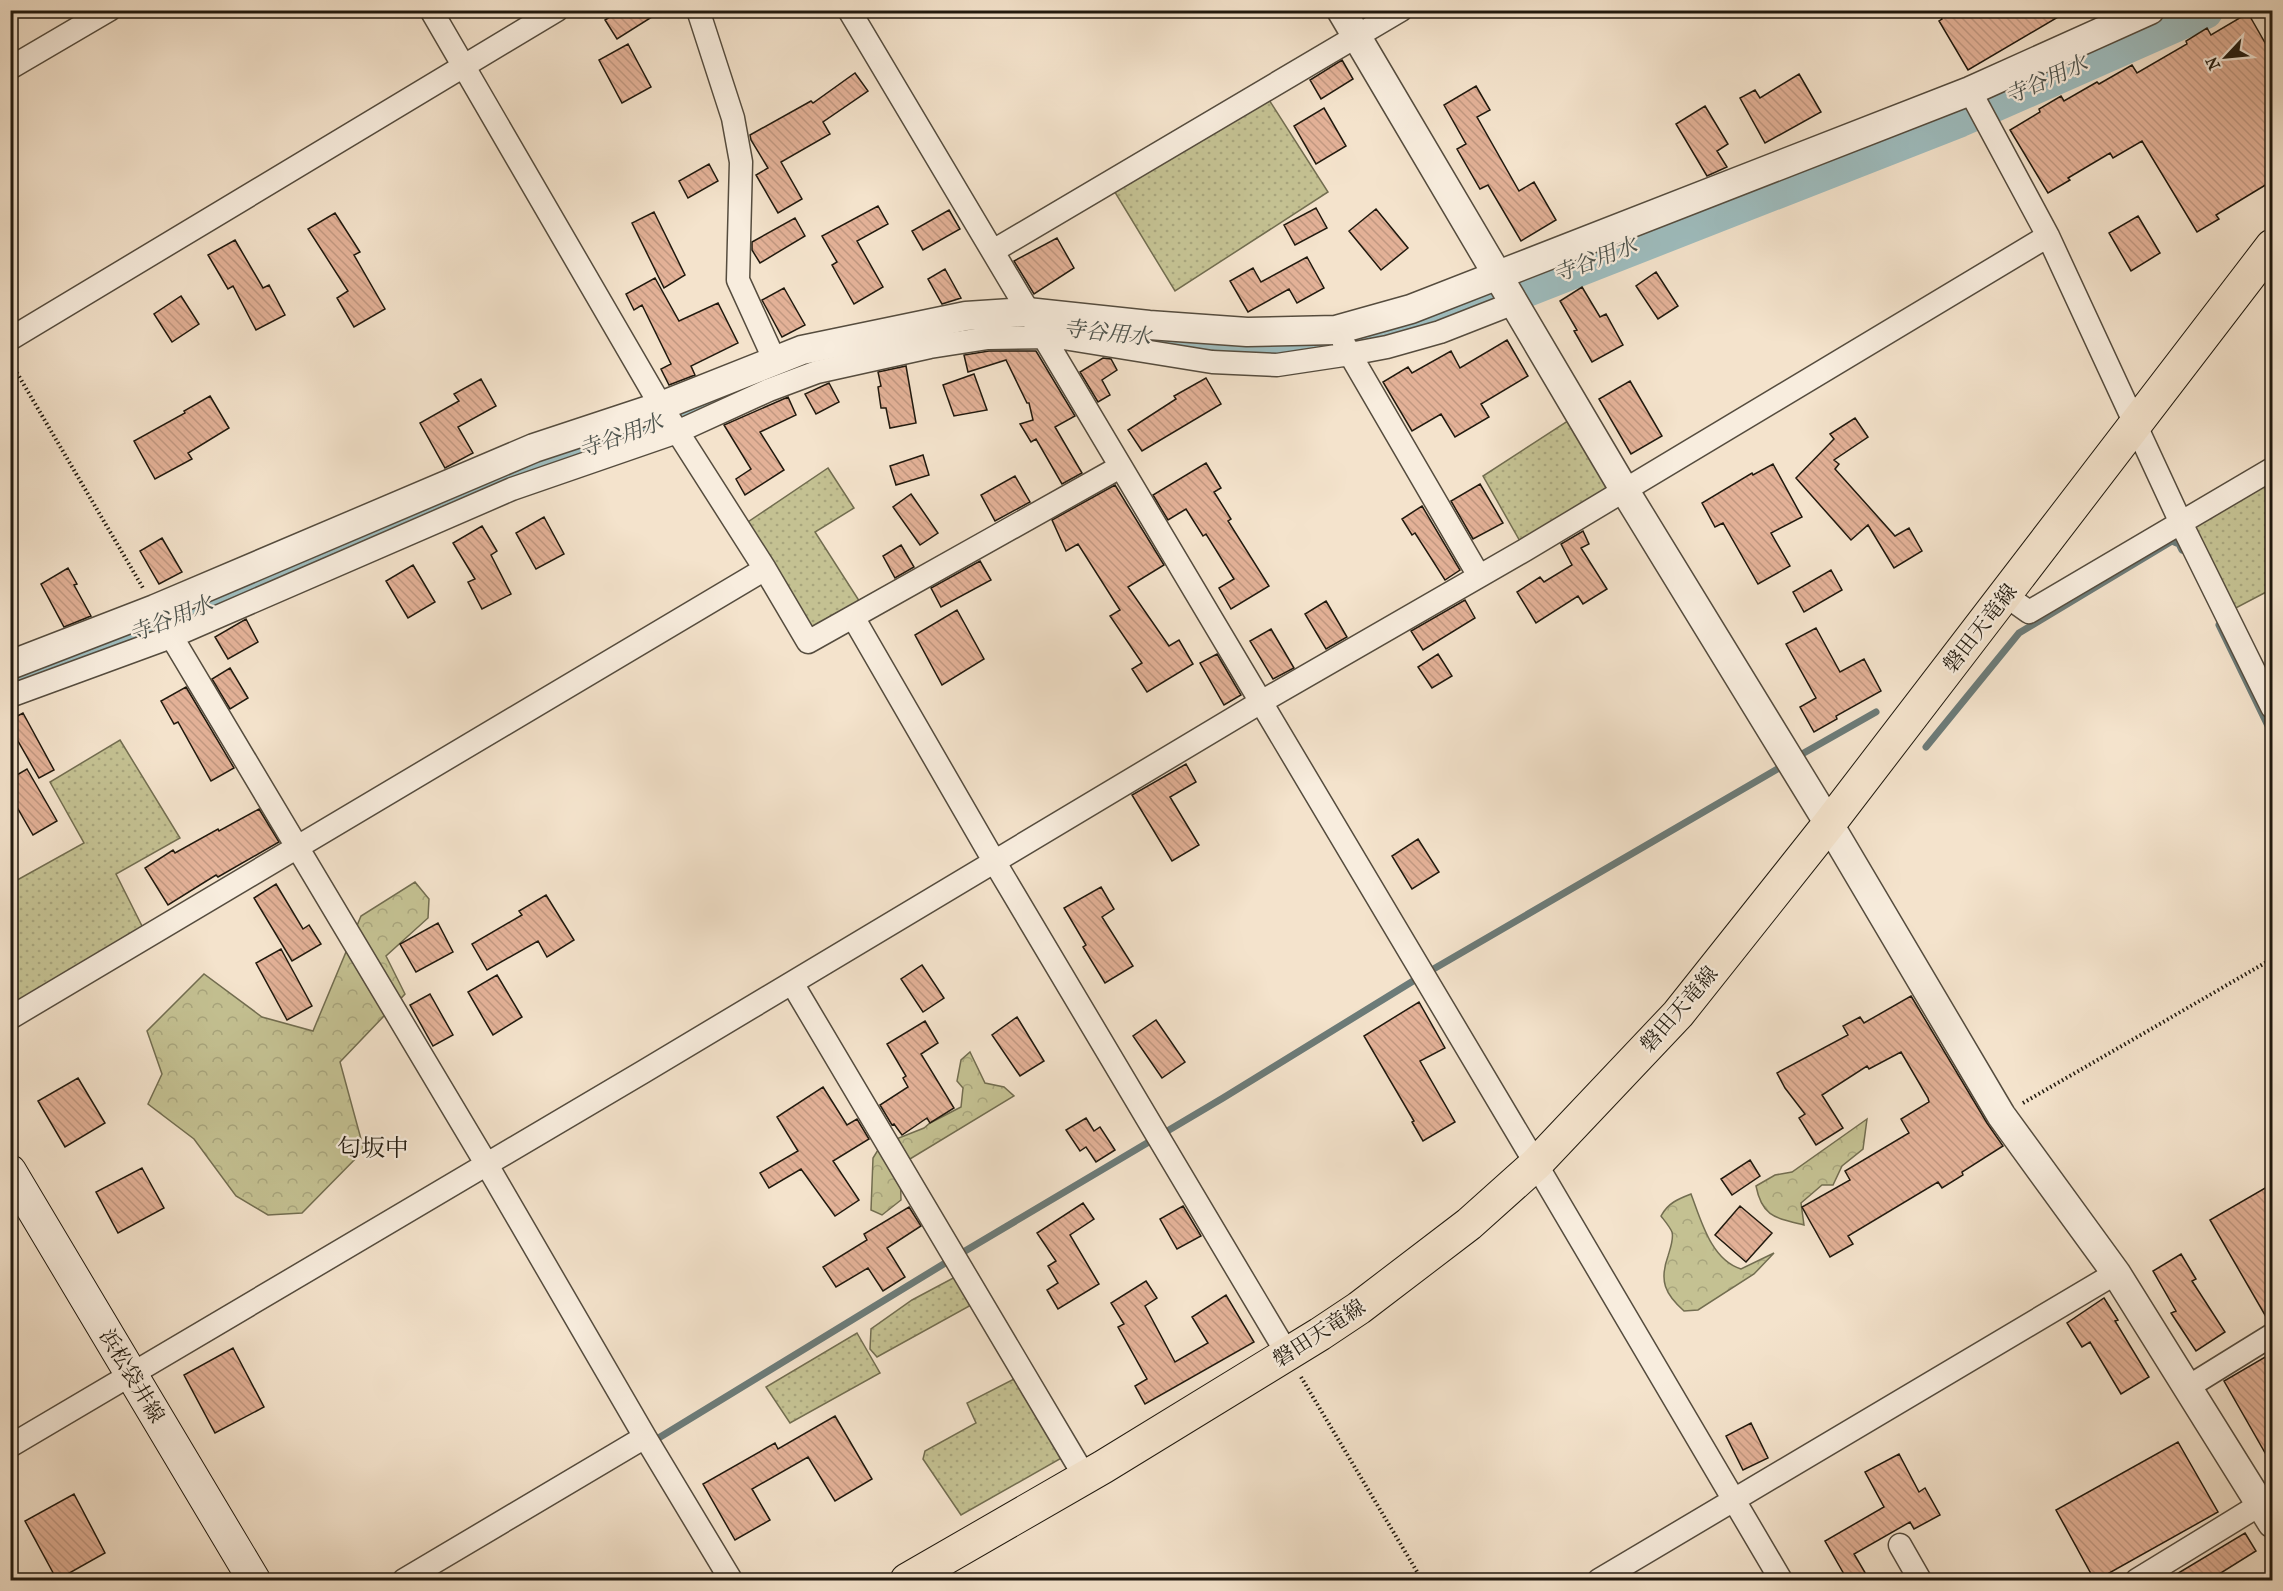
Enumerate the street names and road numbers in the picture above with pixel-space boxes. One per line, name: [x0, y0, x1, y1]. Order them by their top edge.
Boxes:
street label: 磐田天竜線: [1938, 579, 2022, 677]
street label: 磐田天竜線: [1636, 962, 1722, 1056]
street label: 磐田天竜線: [1268, 1294, 1370, 1372]
street label: 浜松袋井線: [95, 1325, 169, 1427]

